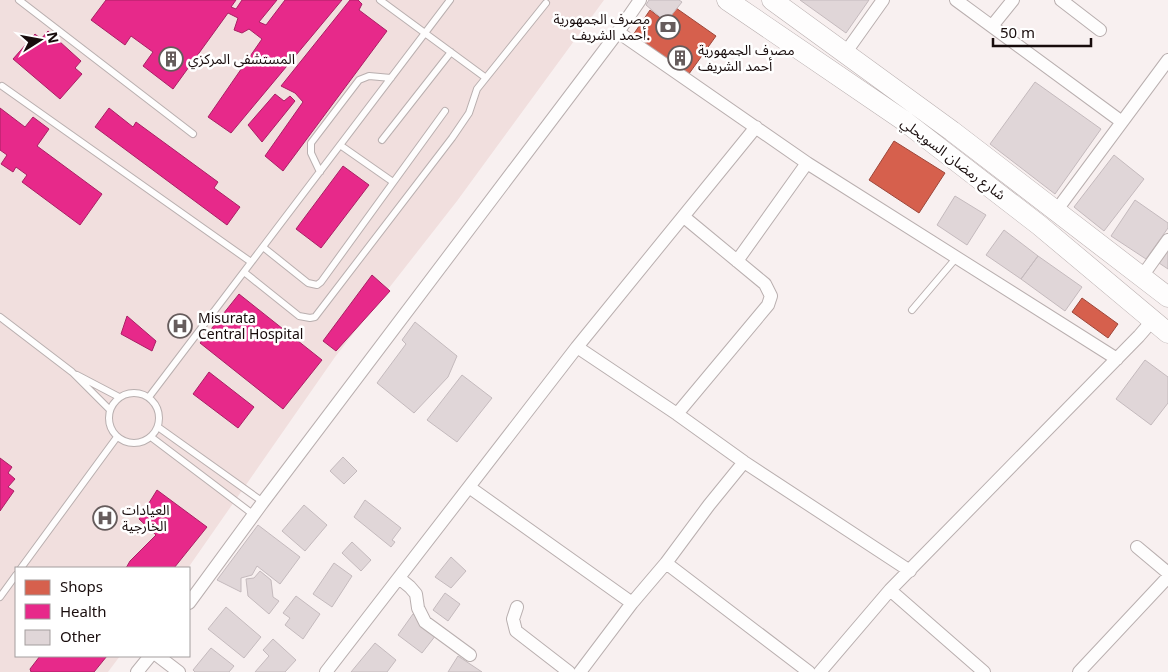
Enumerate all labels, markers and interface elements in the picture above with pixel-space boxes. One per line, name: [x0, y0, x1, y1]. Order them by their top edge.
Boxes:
place label: مصرف الجمهورية أحمد الشريف.: [553, 5, 650, 50]
bank icon: مصرف الجمهورية أحمد الشريف.: [655, 14, 681, 40]
north arrow: [15, 15, 65, 65]
scale bar: [993, 15, 1090, 47]
text: 50 m: [1000, 17, 1035, 49]
text: N: [37, 29, 68, 46]
place label: مصرف الجمهورية أحمد الشريف: [698, 36, 795, 81]
place label: المستشفى المركزي: [188, 45, 295, 74]
building icon: مصرف الجمهورية أحمد الشريف: [667, 45, 693, 71]
building icon: المستشفى المركزي: [158, 46, 184, 72]
street label: شارع رمضان السويحلي: [894, 109, 1012, 209]
place label: Misurata Central Hospital: [198, 304, 303, 349]
hospital icon: Misurata Central Hospital: [167, 313, 193, 339]
place label: العيادات الخارجية: [122, 496, 169, 541]
hospital icon: العيادات الخارجية: [92, 505, 118, 531]
legend: [15, 567, 190, 657]
text: Shops: [60, 571, 103, 603]
text: Health: [60, 596, 107, 628]
text: Other: [60, 621, 101, 653]

